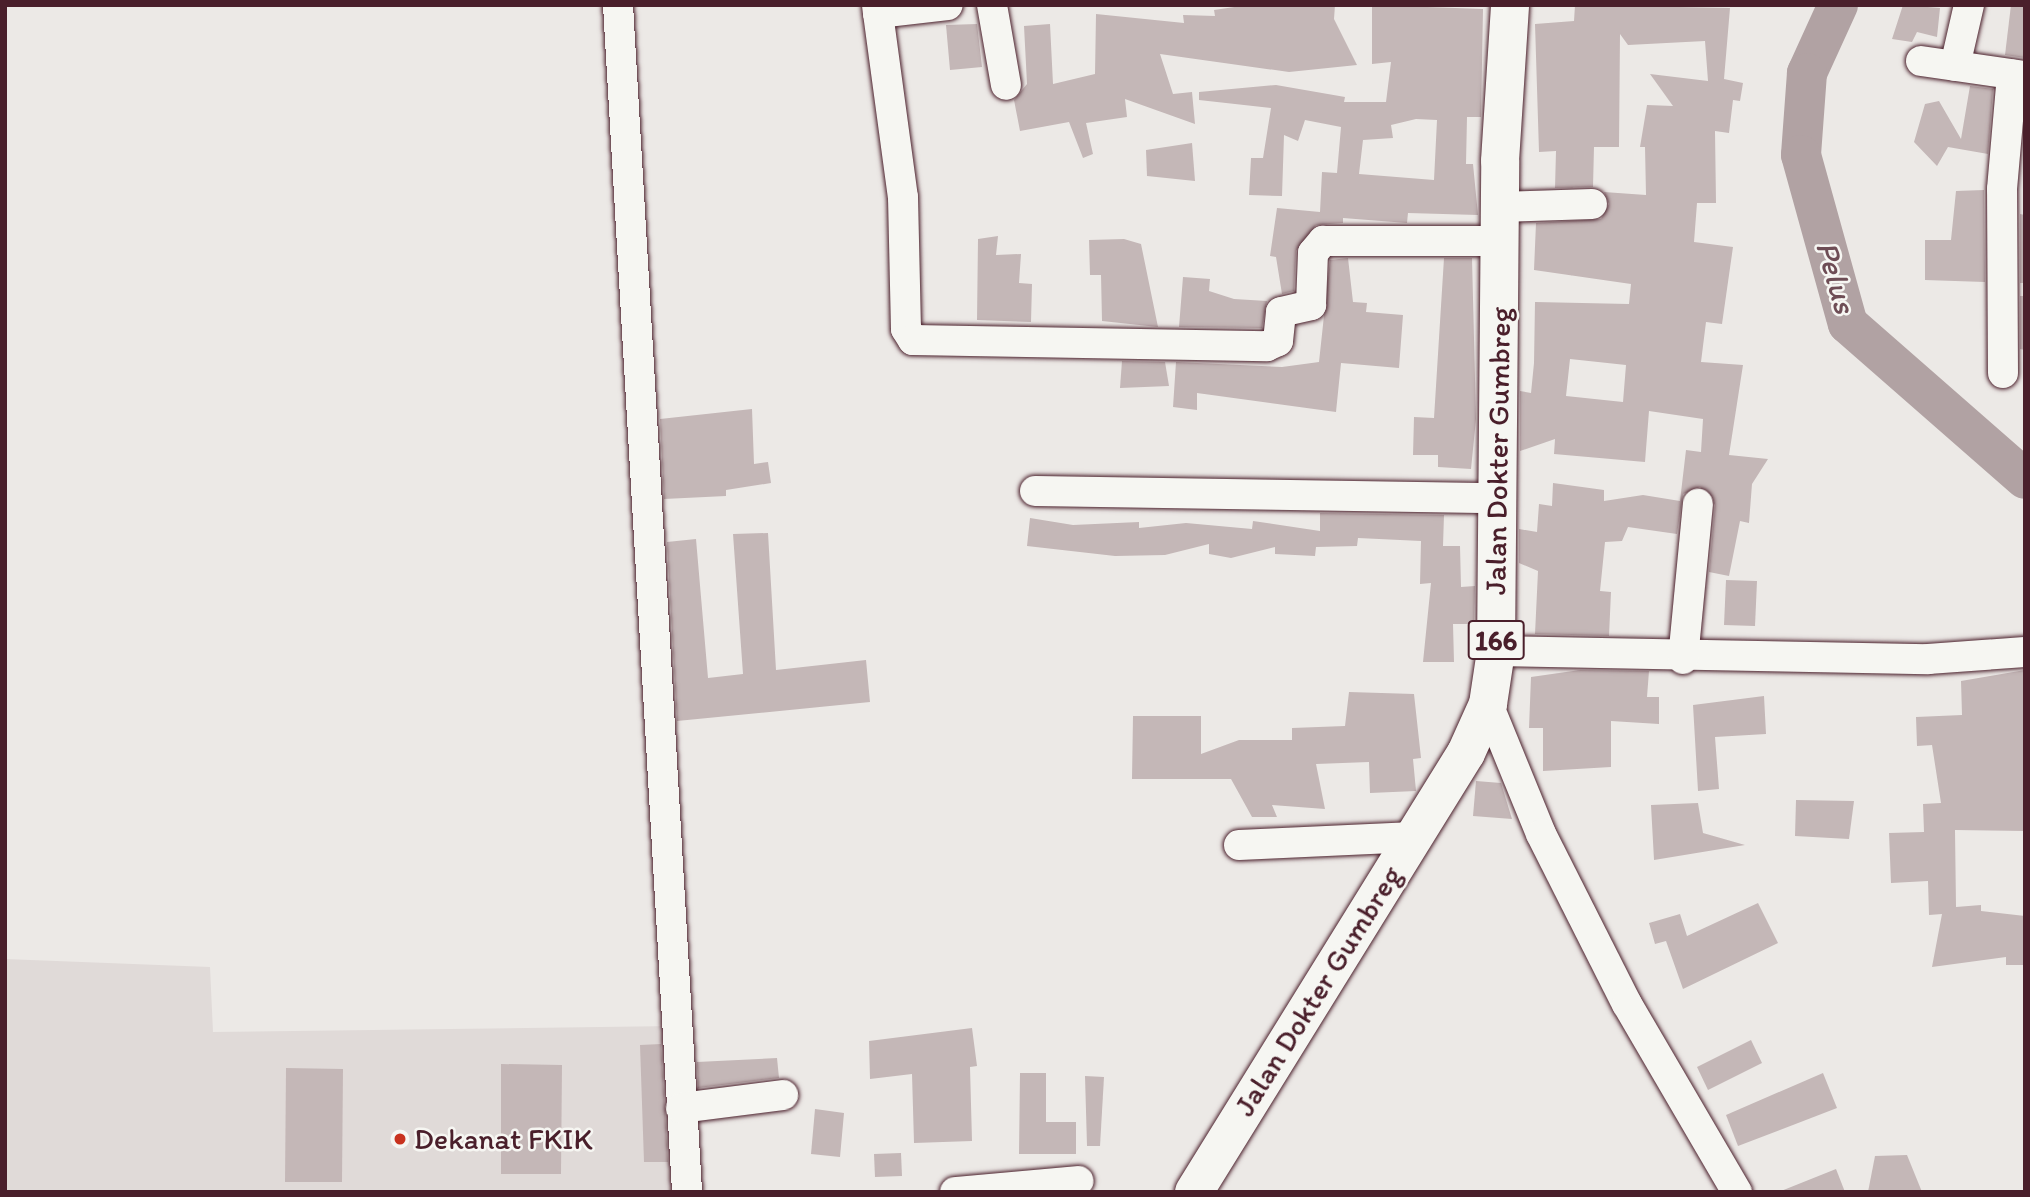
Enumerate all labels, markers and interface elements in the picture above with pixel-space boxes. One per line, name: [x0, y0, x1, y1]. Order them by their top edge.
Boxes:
water label: Pelus: [1807, 236, 1865, 318]
street label: Jalan Dokter Gumbreg: [1477, 306, 1519, 596]
road number: 166: [1466, 616, 1526, 664]
street label: Jalan Dokter Gumbreg: [1226, 858, 1410, 1124]
place label: Dekanat FKIK: [414, 1121, 593, 1157]
marker: Dekanat FKIK: [392, 1131, 408, 1147]

